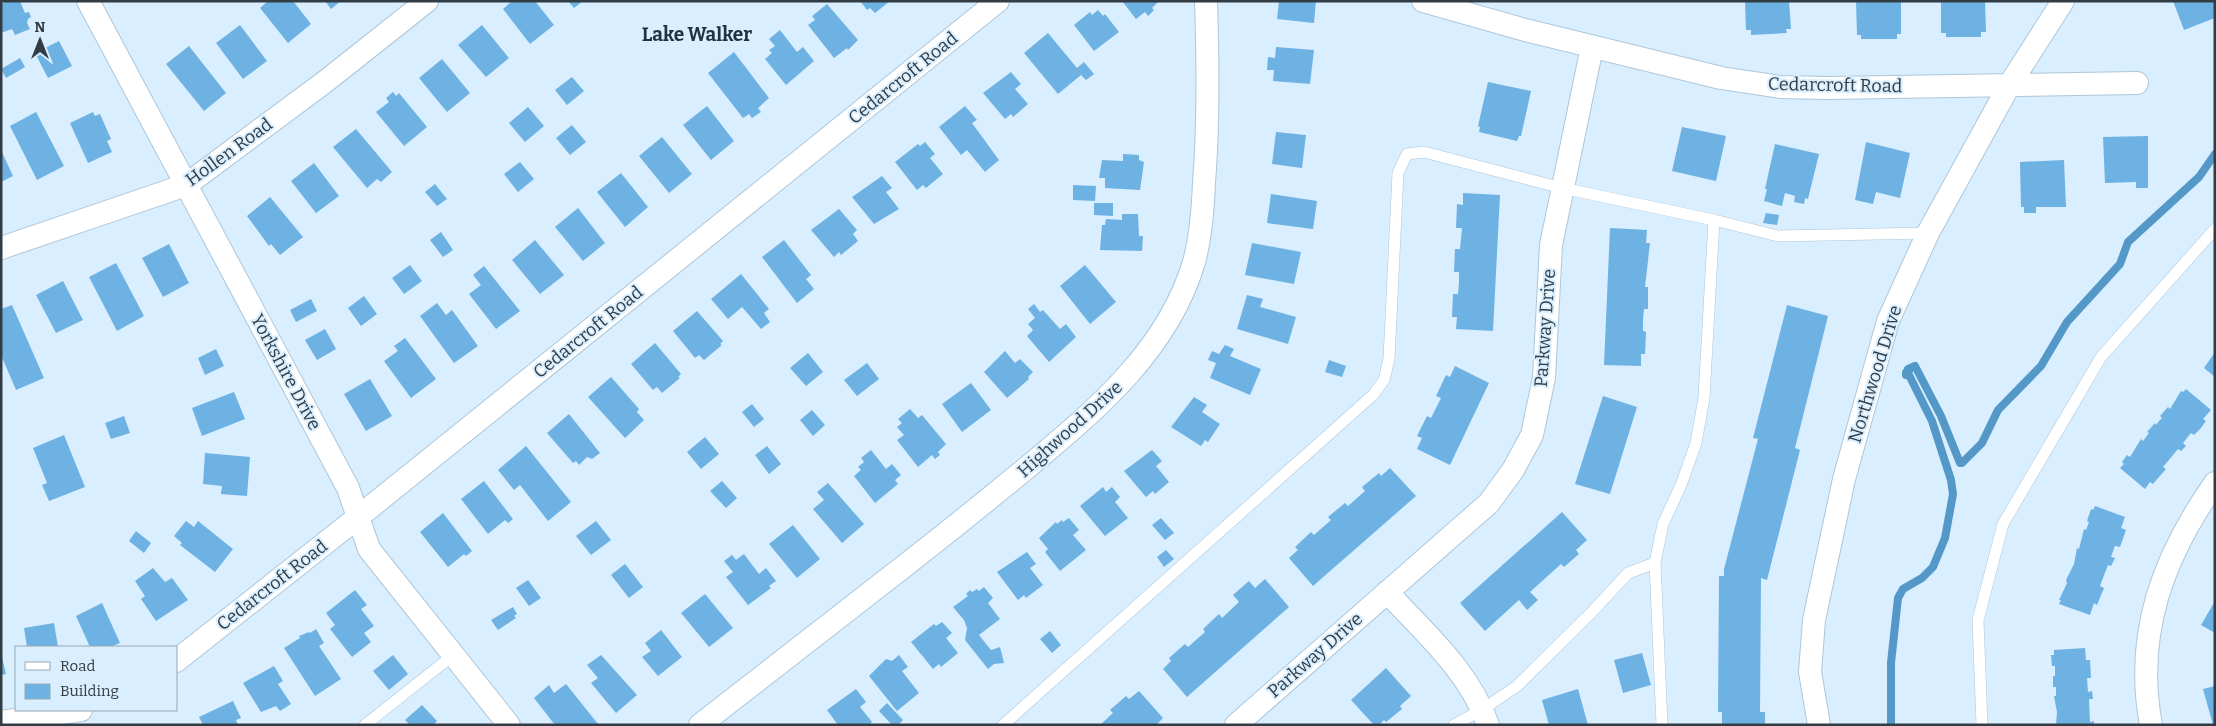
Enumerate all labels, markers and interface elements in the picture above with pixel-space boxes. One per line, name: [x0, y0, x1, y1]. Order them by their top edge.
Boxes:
north arrow: [15, 15, 65, 65]
text: N: [35, 19, 46, 36]
district label: Lake Walker: [642, 23, 752, 46]
street label: Cedarcroft Road: [844, 27, 962, 129]
street label: Cedarcroft Road: [1768, 73, 1903, 97]
street label: Hollen Road: [181, 113, 277, 191]
street label: Parkway Drive: [1530, 268, 1560, 388]
street label: Cedarcroft Road: [529, 281, 647, 383]
street label: Northwood Drive: [1844, 303, 1906, 445]
street label: Yorkshire Drive: [246, 310, 326, 434]
street label: Highwood Drive: [1013, 376, 1127, 482]
street label: Cedarcroft Road: [212, 535, 332, 635]
street label: Parkway Drive: [1263, 608, 1367, 702]
legend: [15, 646, 178, 711]
text: Road: [60, 657, 95, 675]
text: Building: [60, 682, 119, 700]

